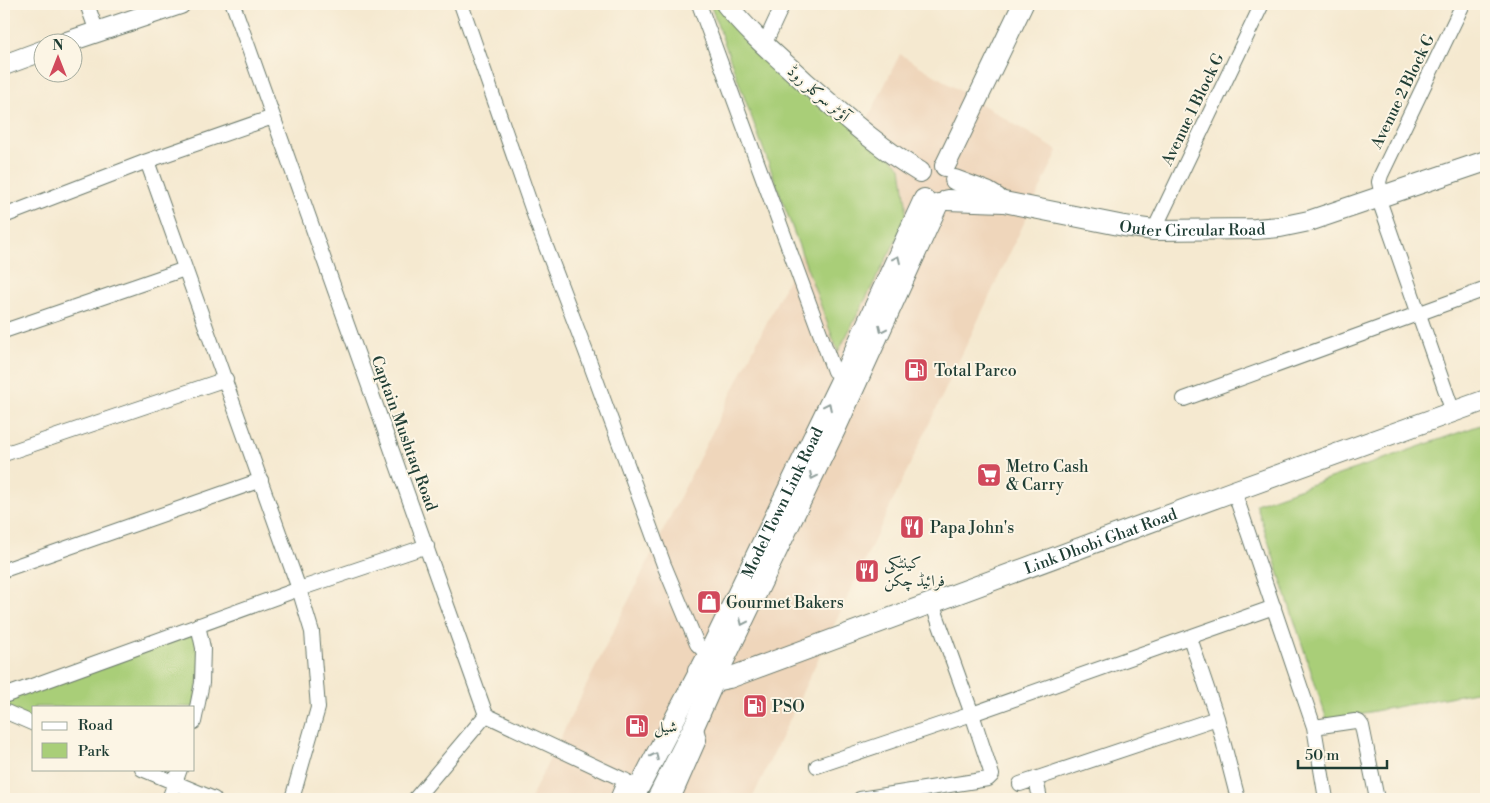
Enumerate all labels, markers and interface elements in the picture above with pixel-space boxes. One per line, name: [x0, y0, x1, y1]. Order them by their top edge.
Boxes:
street label: Avenue 2 Block G: [1366, 31, 1439, 153]
north arrow: [32, 32, 82, 82]
text: N: [52, 37, 64, 55]
street label: Avenue 1 Block G: [1157, 50, 1229, 170]
street label: آؤٹر سرکلر روڈ: [783, 61, 855, 127]
street label: Outer Circular Road: [1118, 216, 1266, 241]
one-way arrow: [890, 255, 901, 264]
one-way arrow: [877, 324, 888, 333]
street label: Captain Mushtaq Road: [367, 353, 441, 514]
fuel station icon: Total Parco: [903, 357, 929, 383]
place label: Total Parco: [934, 361, 1017, 381]
one-way arrow: [822, 403, 832, 412]
street label: Model Town Link Road: [738, 424, 828, 581]
place label: Metro Cash & Carry: [1006, 457, 1089, 495]
supermarket icon: Metro Cash & Carry: [976, 462, 1002, 488]
one-way arrow: [809, 471, 819, 480]
street label: Link Dhobi Ghat Road: [1022, 504, 1180, 579]
restaurant icon: Papa John's: [899, 514, 925, 540]
place label: Papa John's: [930, 518, 1014, 538]
place label: کینٹکی فرائیڈ چکن: [884, 553, 945, 592]
restaurant icon: کینٹکی فرائیڈ چکن: [854, 558, 880, 584]
shop icon: Gourmet Bakers: [696, 589, 722, 615]
place label: Gourmet Bakers: [726, 593, 844, 613]
one-way arrow: [739, 617, 749, 626]
fuel station icon: PSO: [742, 693, 768, 719]
place label: PSO: [772, 697, 805, 717]
legend: [32, 706, 195, 770]
fuel station icon: شیل: [624, 713, 650, 739]
text: Road: [78, 716, 113, 735]
place label: شیل: [654, 717, 677, 738]
scale bar: [1298, 738, 1386, 770]
text: Park: [78, 742, 110, 761]
text: 50 m: [1305, 746, 1339, 765]
one-way arrow: [649, 752, 659, 761]

